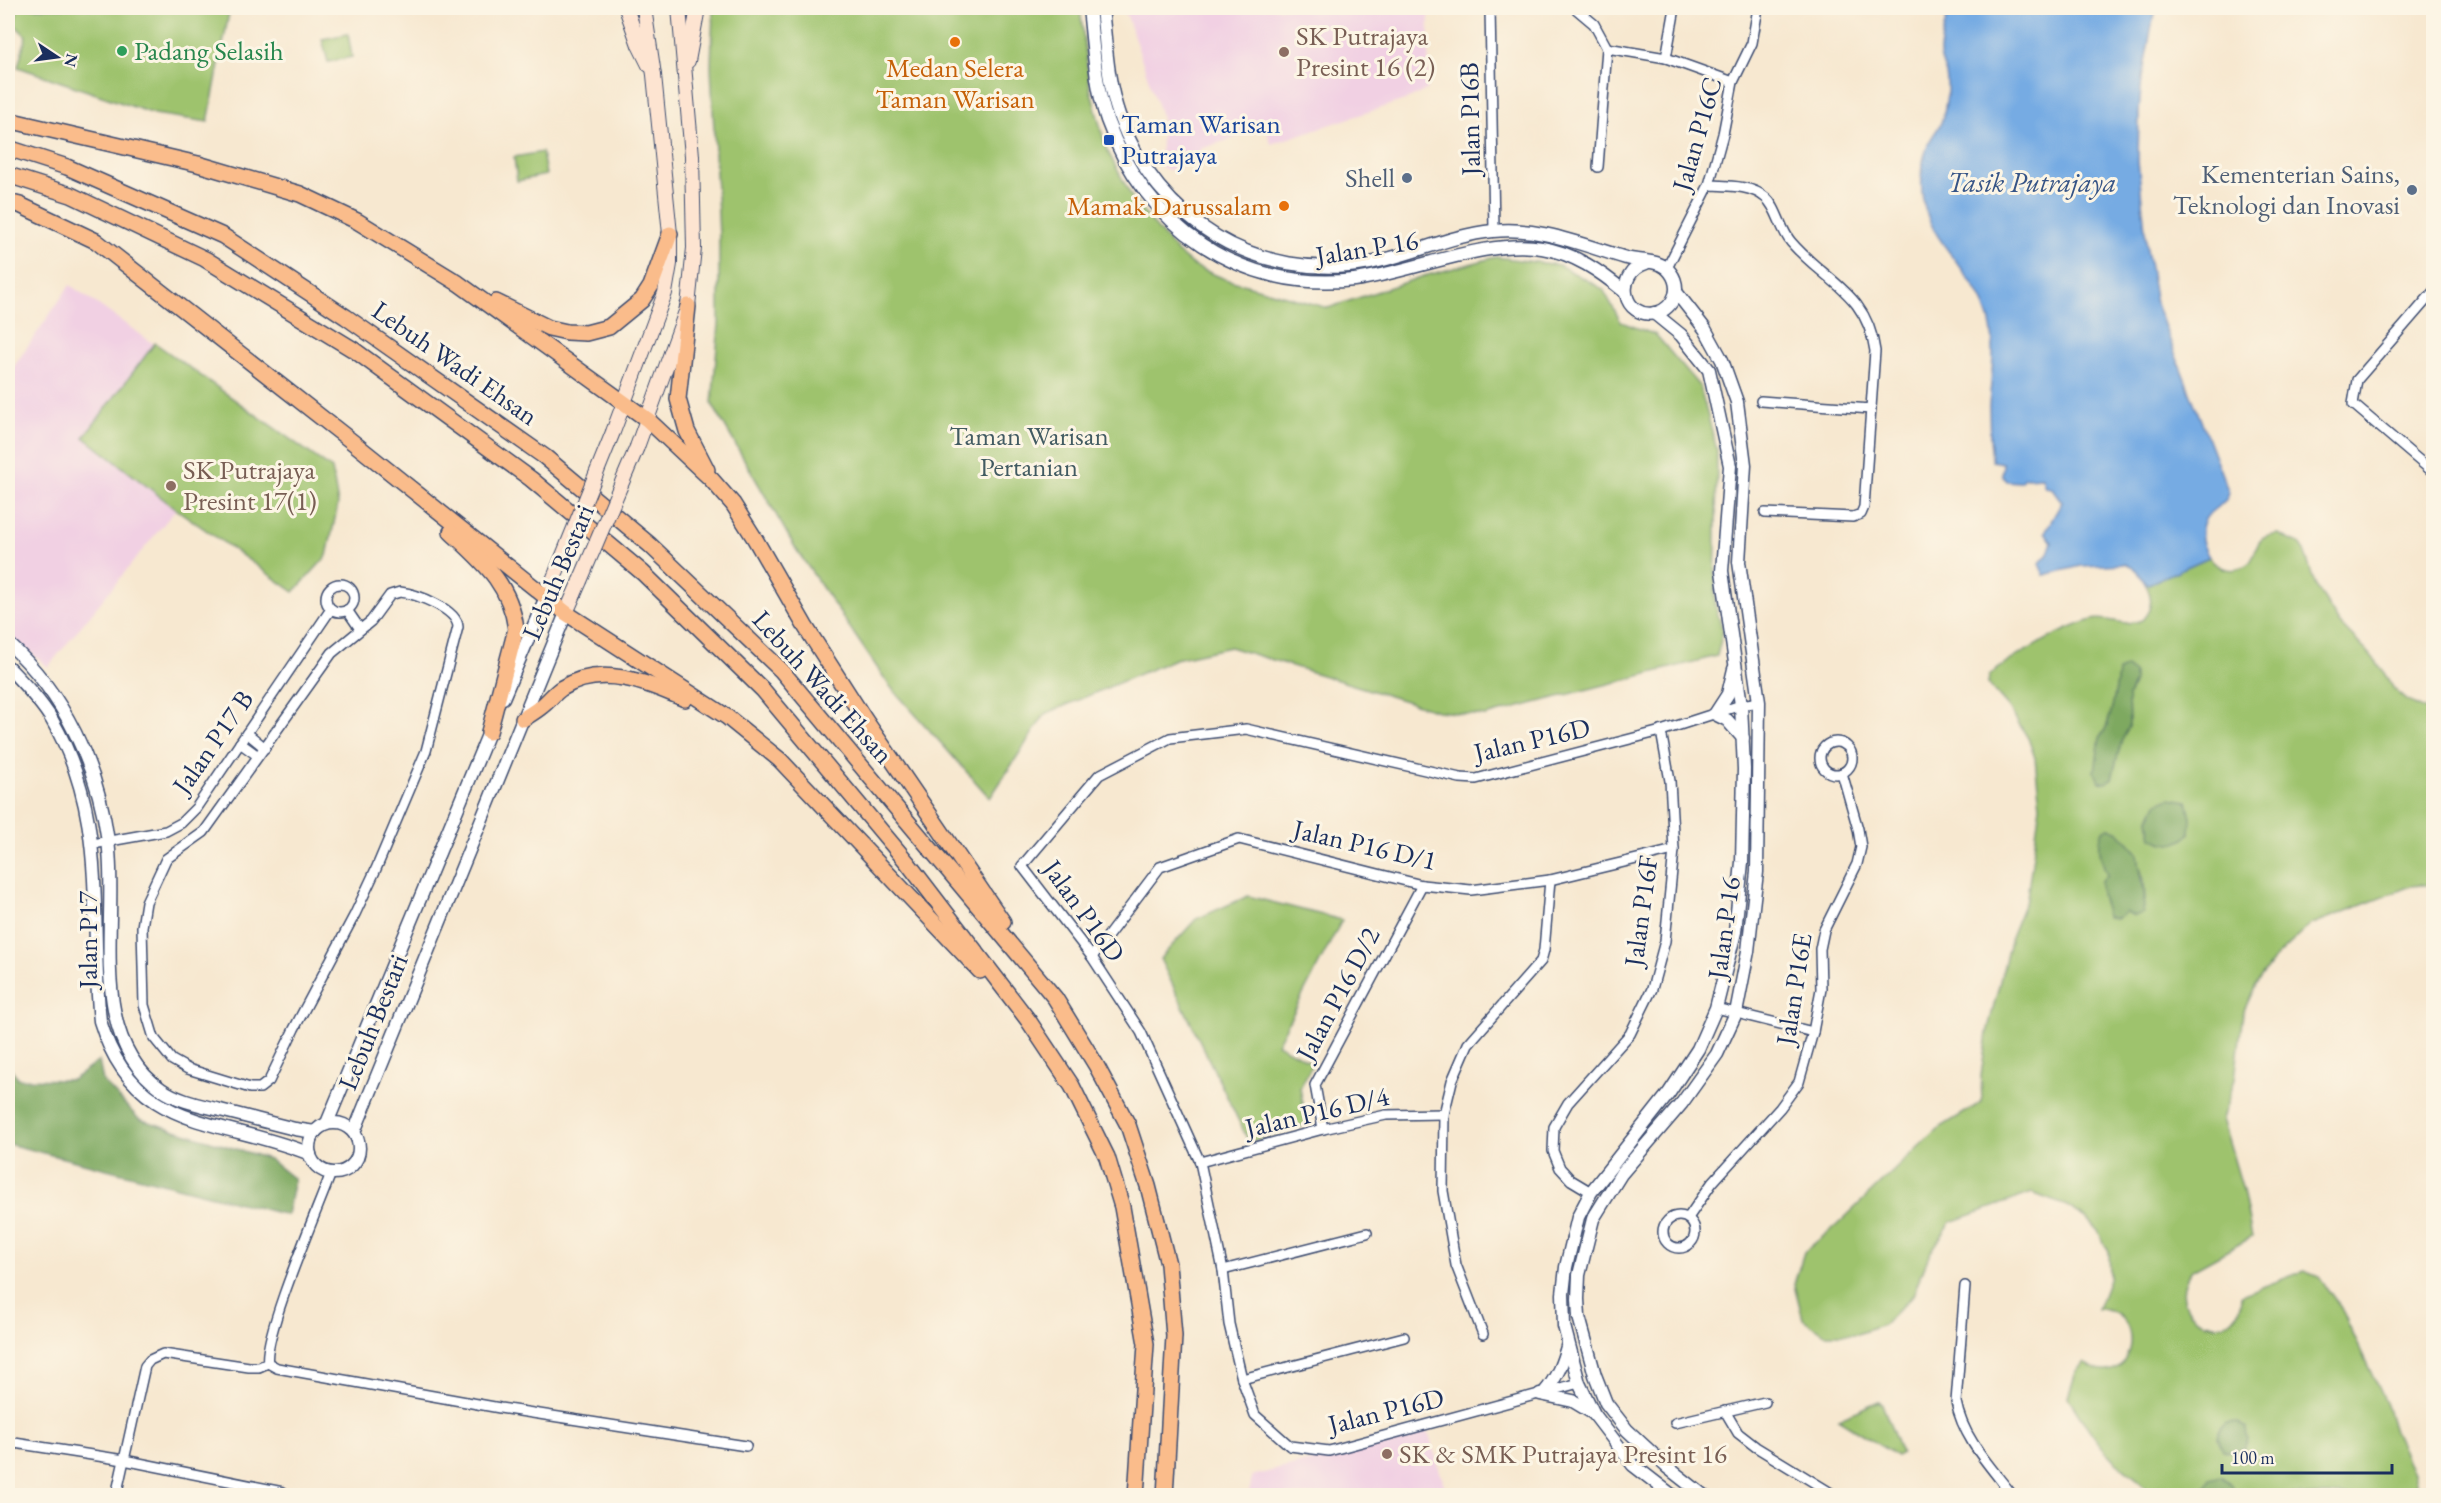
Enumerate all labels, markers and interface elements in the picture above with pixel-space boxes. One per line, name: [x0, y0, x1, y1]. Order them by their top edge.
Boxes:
place label: SK Putrajaya Presint 16 (2): [1296, 18, 1435, 84]
north arrow: [27, 27, 87, 87]
place label: Padang Selasih: [134, 33, 284, 68]
marker: Medan Selera Taman Warisan: [948, 35, 962, 49]
marker: Padang Selasih: [115, 44, 129, 58]
marker: SK Putrajaya Presint 16 (2): [1277, 45, 1291, 59]
place label: Medan Selera Taman Warisan: [875, 50, 1035, 116]
text: N: [59, 52, 83, 69]
street label: Jalan P16B: [1451, 62, 1488, 178]
street label: Jalan P16C: [1663, 73, 1729, 197]
place label: Taman Warisan Putrajaya: [1121, 106, 1281, 172]
marker: Taman Warisan Putrajaya: [1102, 133, 1116, 147]
place label: Kementerian Sains, Teknologi dan Inovasi: [2173, 156, 2400, 222]
place label: Shell: [1345, 160, 1395, 195]
water label: Tasik Putrajaya: [1947, 164, 2117, 200]
marker: Shell: [1400, 171, 1414, 185]
marker: Kementerian Sains, Teknologi dan Inovasi: [2405, 183, 2419, 197]
place label: Mamak Darussalam: [1067, 188, 1272, 223]
marker: Mamak Darussalam: [1277, 199, 1291, 213]
street label: Jalan P 16: [1311, 222, 1421, 273]
street label: Lebuh Wadi Ehsan: [365, 292, 545, 433]
park label: Taman Warisan Pertanian: [949, 418, 1109, 484]
place label: SK Putrajaya Presint 17(1): [183, 452, 317, 518]
marker: SK Putrajaya Presint 17(1): [164, 479, 178, 493]
street label: Lebuh Bestari: [513, 498, 602, 645]
street label: Lebuh Wadi Ehsan: [745, 602, 902, 771]
street label: Jalan P17 B: [163, 683, 261, 802]
street label: Jalan P16D: [1468, 709, 1593, 770]
street label: Jalan P16 D/1: [1288, 811, 1440, 878]
street label: Jalan P16D: [1034, 851, 1133, 969]
street label: Jalan P16F: [1615, 853, 1666, 971]
street label: Jalan P 16: [1699, 874, 1748, 983]
street label: Jalan P17: [70, 890, 105, 991]
street label: Jalan P16 D/2: [1287, 921, 1387, 1068]
street label: Jalan P16E: [1767, 930, 1820, 1049]
street label: Lebuh Bestari: [329, 948, 416, 1095]
street label: Jalan P16 D/4: [1240, 1078, 1393, 1145]
street label: Jalan P16D: [1322, 1379, 1447, 1442]
place label: SK & SMK Putrajaya Presint 16: [1399, 1436, 1727, 1471]
scale bar: [2222, 1437, 2392, 1475]
text: 100 m: [2231, 1446, 2275, 1469]
marker: SK & SMK Putrajaya Presint 16: [1380, 1447, 1394, 1461]

